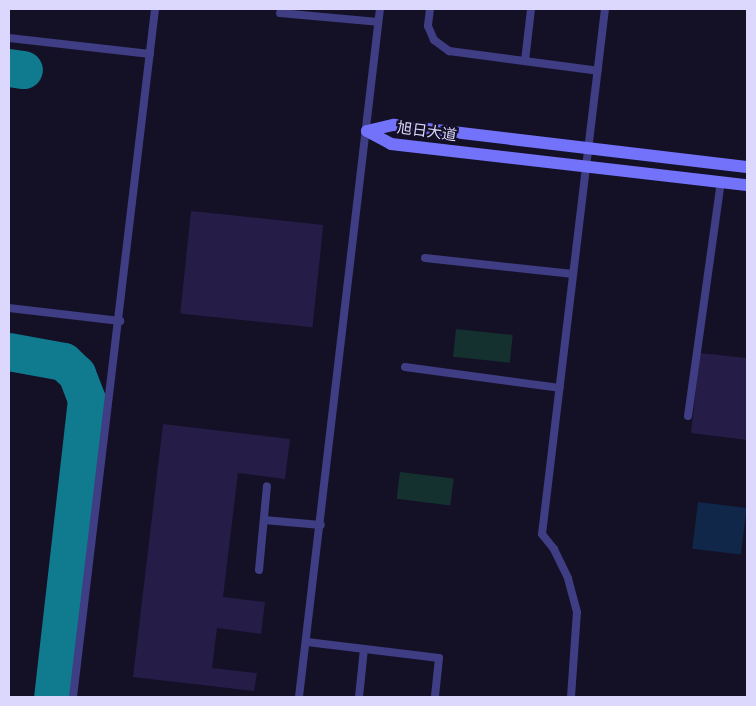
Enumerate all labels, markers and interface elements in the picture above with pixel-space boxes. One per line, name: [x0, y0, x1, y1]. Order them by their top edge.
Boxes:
street label: 旭日大道: [396, 118, 458, 144]

